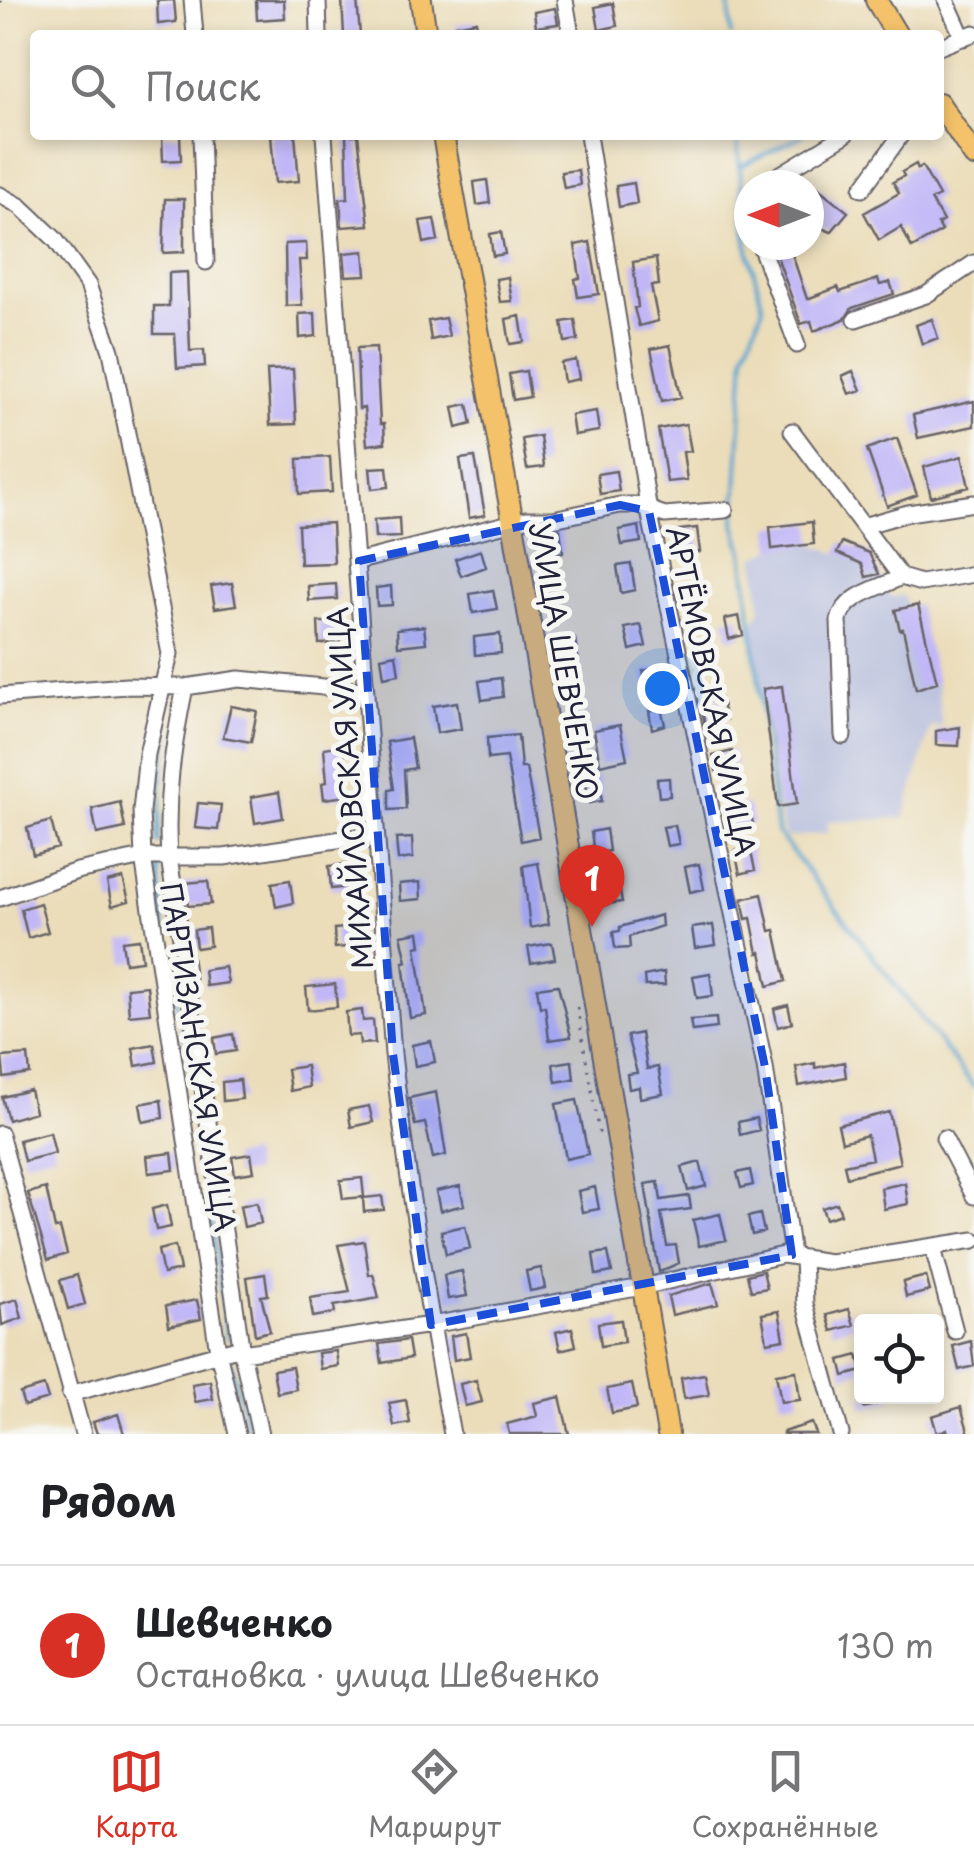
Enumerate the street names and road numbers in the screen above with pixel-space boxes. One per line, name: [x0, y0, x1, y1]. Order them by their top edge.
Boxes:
street label: УЛИЦА ШЕВЧЕНКО: [519, 519, 611, 803]
street label: АРТЁМОВСКАЯ УЛИЦА: [656, 522, 768, 860]
street label: МИХАЙЛОВСКАЯ УЛИЦА: [315, 605, 383, 971]
street label: ПАРТИЗАНСКАЯ УЛИЦА: [150, 879, 248, 1235]

